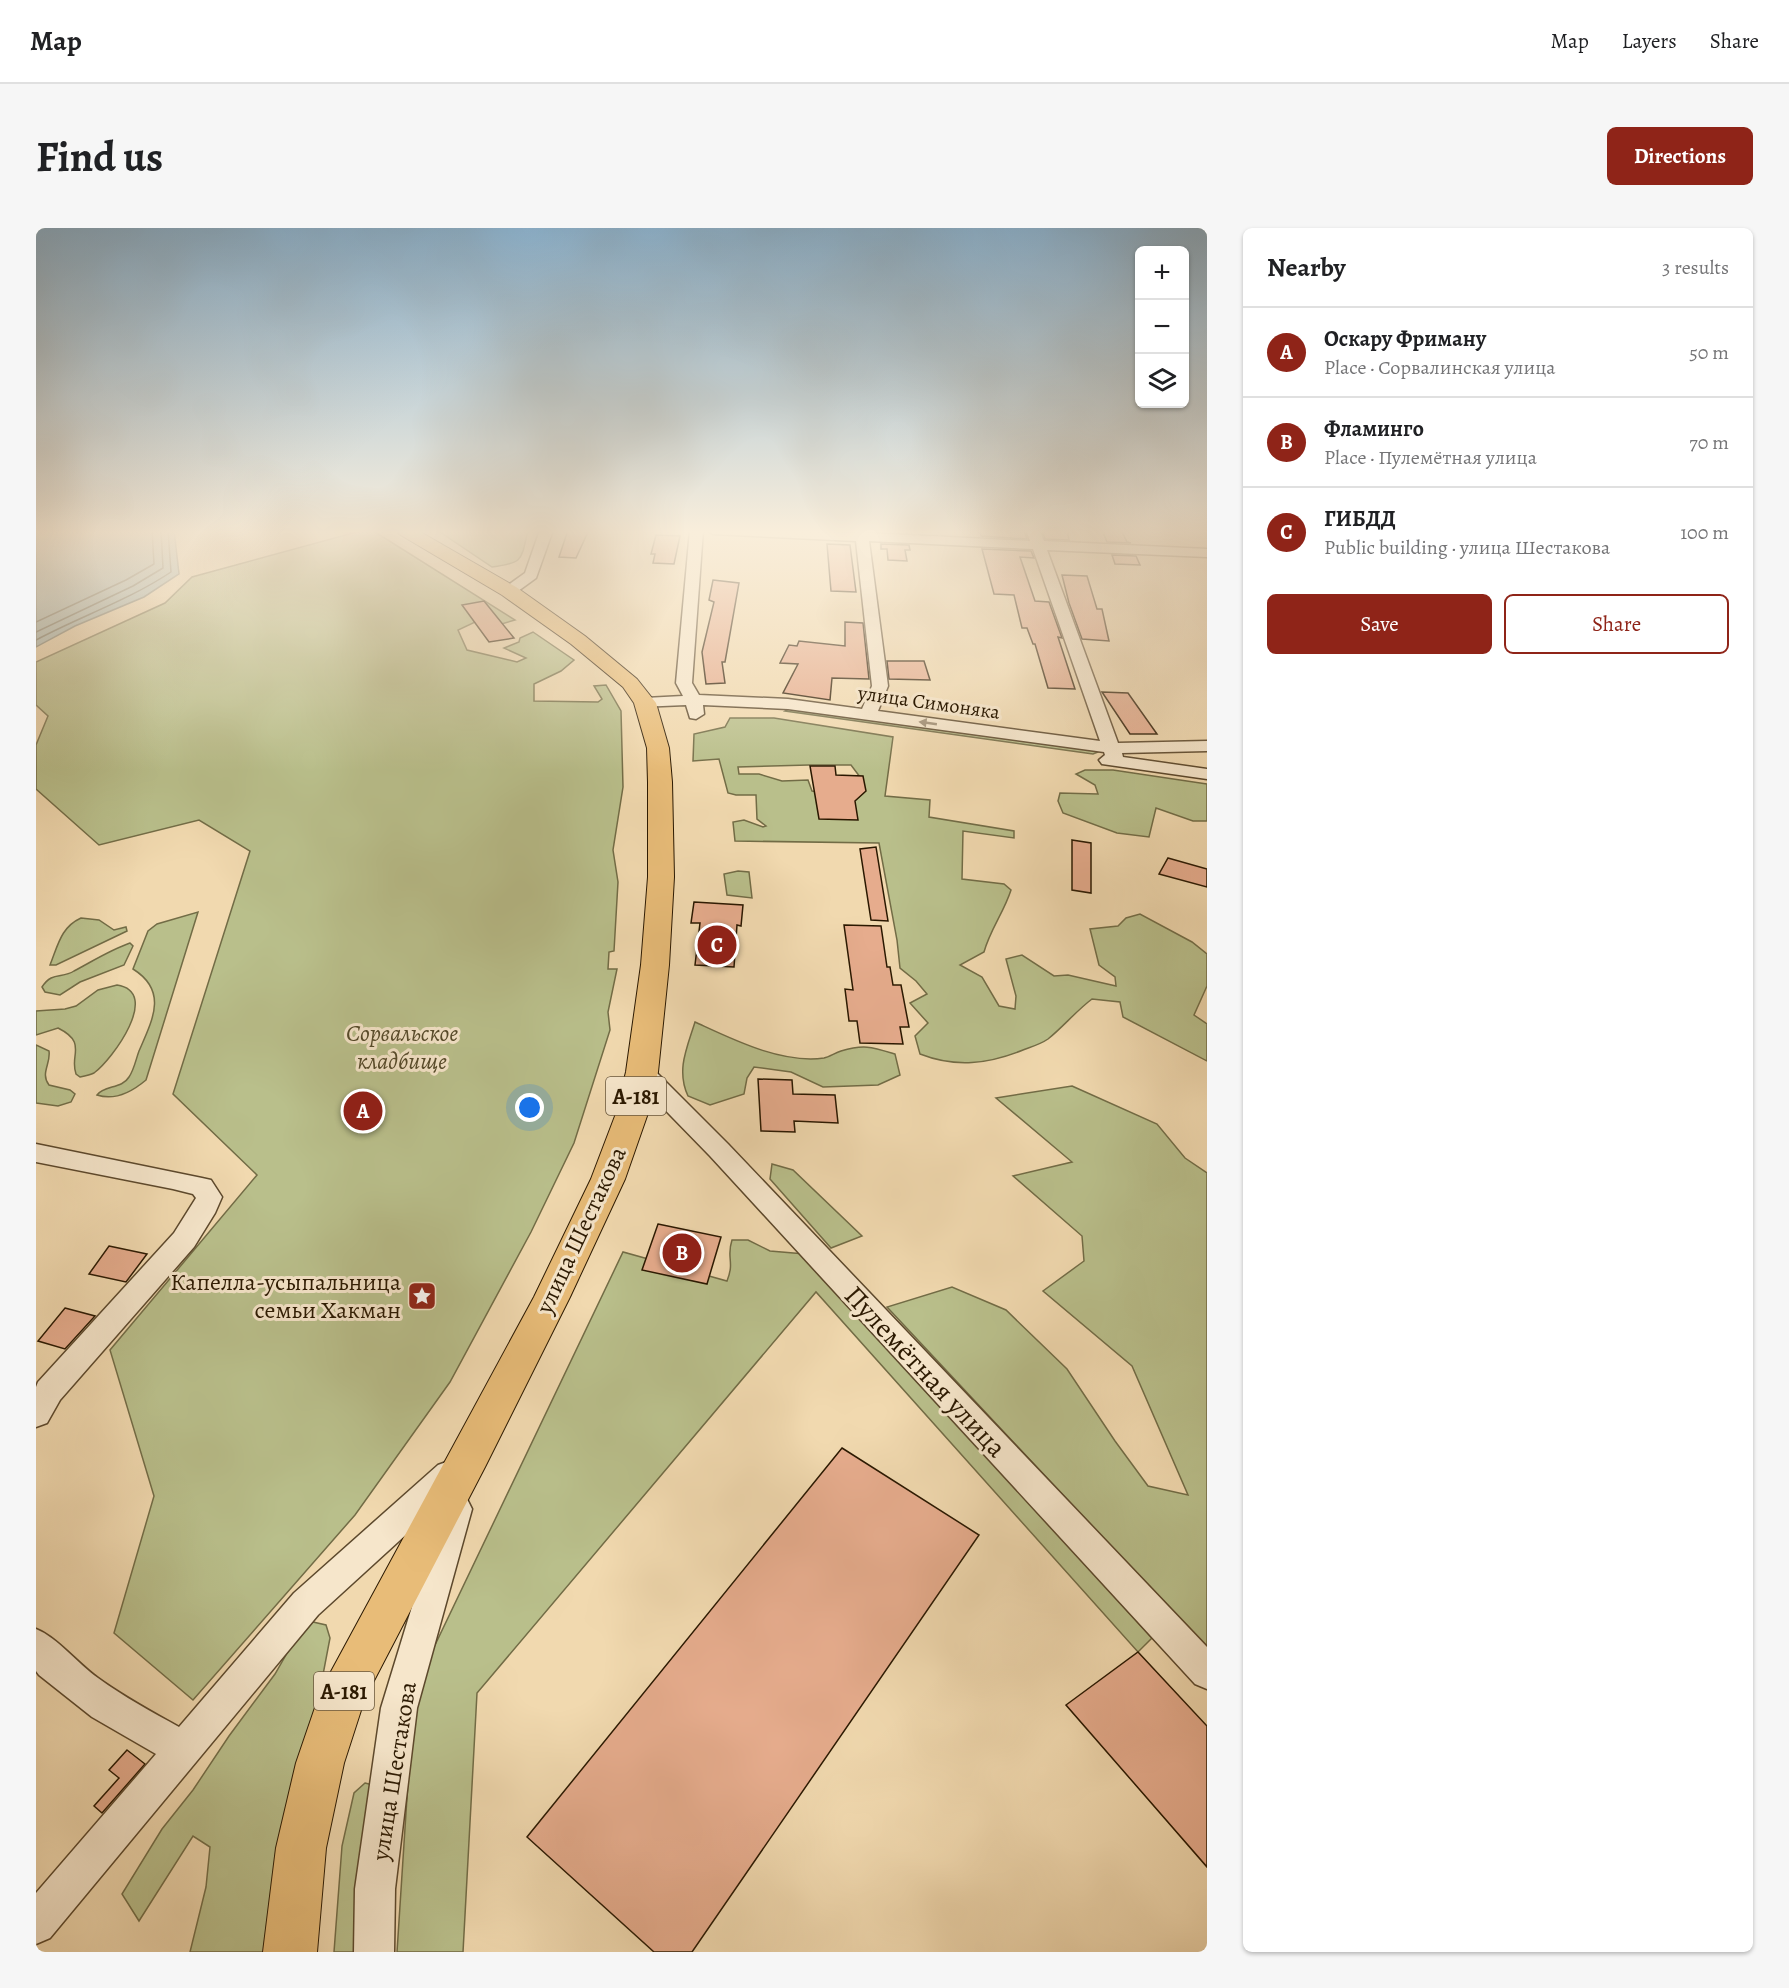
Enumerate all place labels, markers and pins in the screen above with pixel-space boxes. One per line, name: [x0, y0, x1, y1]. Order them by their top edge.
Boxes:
pin: C: [698, 922, 736, 968]
pin: A: [344, 1088, 382, 1134]
pin: B: [662, 1230, 702, 1276]
place label: Капелла-усыпальница семьи Хакман: [170, 1266, 401, 1326]
place icon: Капелла-усыпальница семьи Хакман: [406, 1280, 438, 1312]

